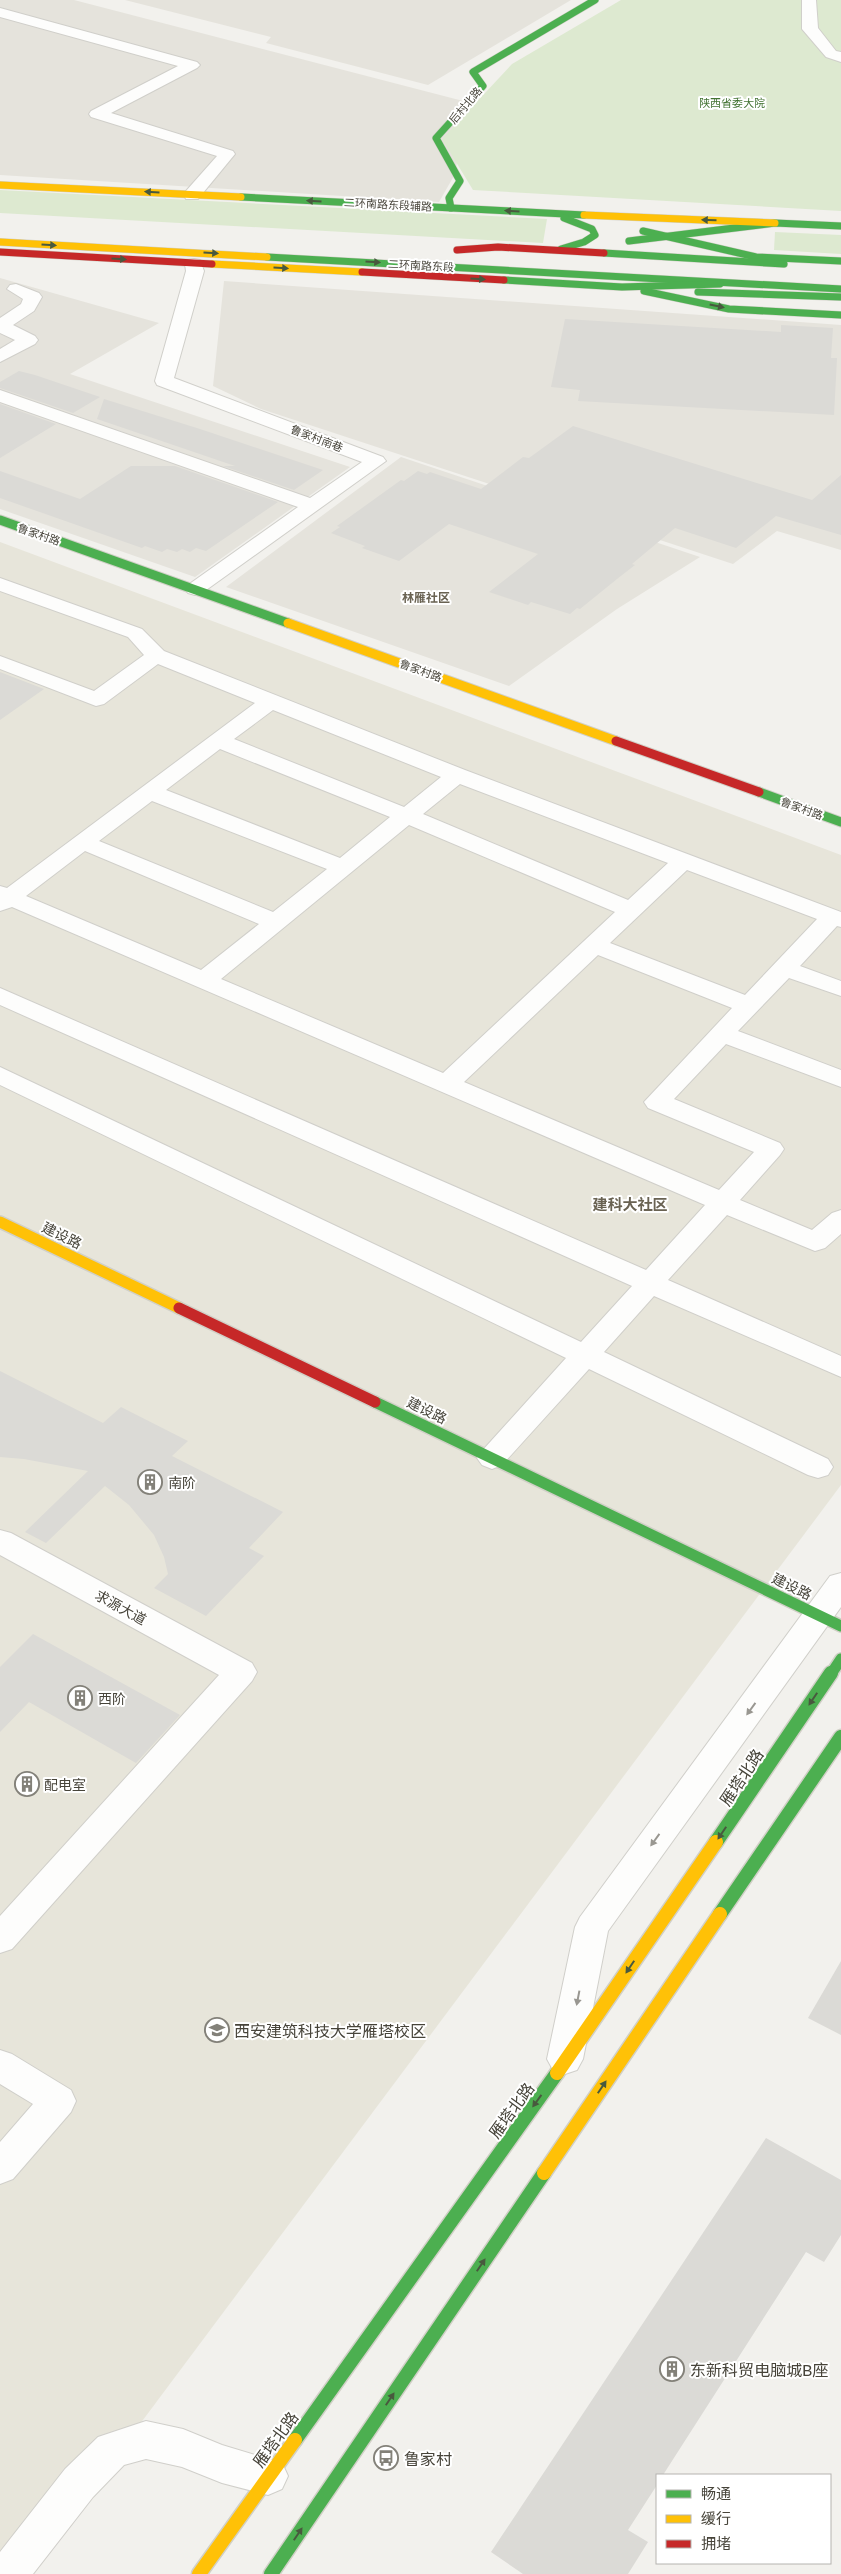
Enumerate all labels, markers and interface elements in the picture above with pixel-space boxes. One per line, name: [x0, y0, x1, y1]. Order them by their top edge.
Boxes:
street label: 后村北路: [446, 84, 484, 126]
park label: 陕西省委大院: [699, 96, 765, 109]
one-way arrow: [144, 188, 160, 196]
street label: 二环南路东段辅路: [344, 195, 432, 213]
one-way arrow: [306, 196, 322, 204]
one-way arrow: [503, 207, 519, 215]
one-way arrow: [701, 216, 717, 224]
one-way arrow: [41, 241, 57, 249]
one-way arrow: [203, 250, 219, 258]
one-way arrow: [111, 256, 127, 264]
street label: 二环南路东段: [388, 257, 454, 273]
one-way arrow: [365, 259, 381, 267]
one-way arrow: [273, 265, 289, 273]
one-way arrow: [470, 276, 486, 284]
one-way arrow: [710, 303, 726, 311]
street label: 鲁家村南巷: [289, 422, 345, 454]
street label: 鲁家村路: [16, 521, 62, 547]
district label: 林雁社区: [402, 590, 450, 605]
street label: 鲁家村路: [398, 656, 444, 684]
street label: 鲁家村路: [779, 794, 825, 822]
district label: 建科大社区: [592, 1195, 668, 1213]
street label: 建设路: [39, 1218, 85, 1252]
street label: 建设路: [404, 1393, 450, 1427]
building icon: 南阶: [137, 1469, 163, 1495]
place label: 南阶: [168, 1474, 196, 1491]
street label: 建设路: [769, 1569, 815, 1603]
street label: 求源大道: [92, 1586, 150, 1628]
building icon: 西阶: [67, 1685, 93, 1711]
place label: 西阶: [98, 1690, 126, 1707]
one-way arrow: [808, 1693, 818, 1706]
one-way arrow: [745, 1702, 756, 1715]
street label: 雁塔北路: [715, 1745, 767, 1809]
building icon: 配电室: [14, 1771, 40, 1797]
place label: 配电室: [44, 1776, 86, 1793]
one-way arrow: [717, 1827, 727, 1840]
one-way arrow: [650, 1833, 660, 1847]
one-way arrow: [625, 1961, 635, 1974]
one-way arrow: [573, 1991, 581, 2007]
school or university icon: 西安建筑科技大学雁塔校区: [204, 2017, 230, 2043]
place label: 西安建筑科技大学雁塔校区: [234, 2021, 426, 2040]
street label: 雁塔北路: [485, 2079, 537, 2141]
one-way arrow: [597, 2081, 607, 2094]
one-way arrow: [532, 2094, 542, 2108]
one-way arrow: [476, 2258, 486, 2272]
building icon: 东新科贸电脑城B座: [659, 2356, 685, 2382]
place label: 东新科贸电脑城B座: [690, 2360, 828, 2379]
one-way arrow: [385, 2393, 395, 2406]
street label: 雁塔北路: [249, 2408, 301, 2470]
bus stop icon: 鲁家村: [373, 2445, 399, 2471]
place label: 鲁家村: [404, 2449, 452, 2468]
legend: [656, 2474, 831, 2564]
text: 畅通: [701, 2484, 731, 2502]
text: 缓行: [701, 2509, 731, 2527]
one-way arrow: [293, 2527, 303, 2540]
text: 拥堵: [701, 2534, 731, 2552]

